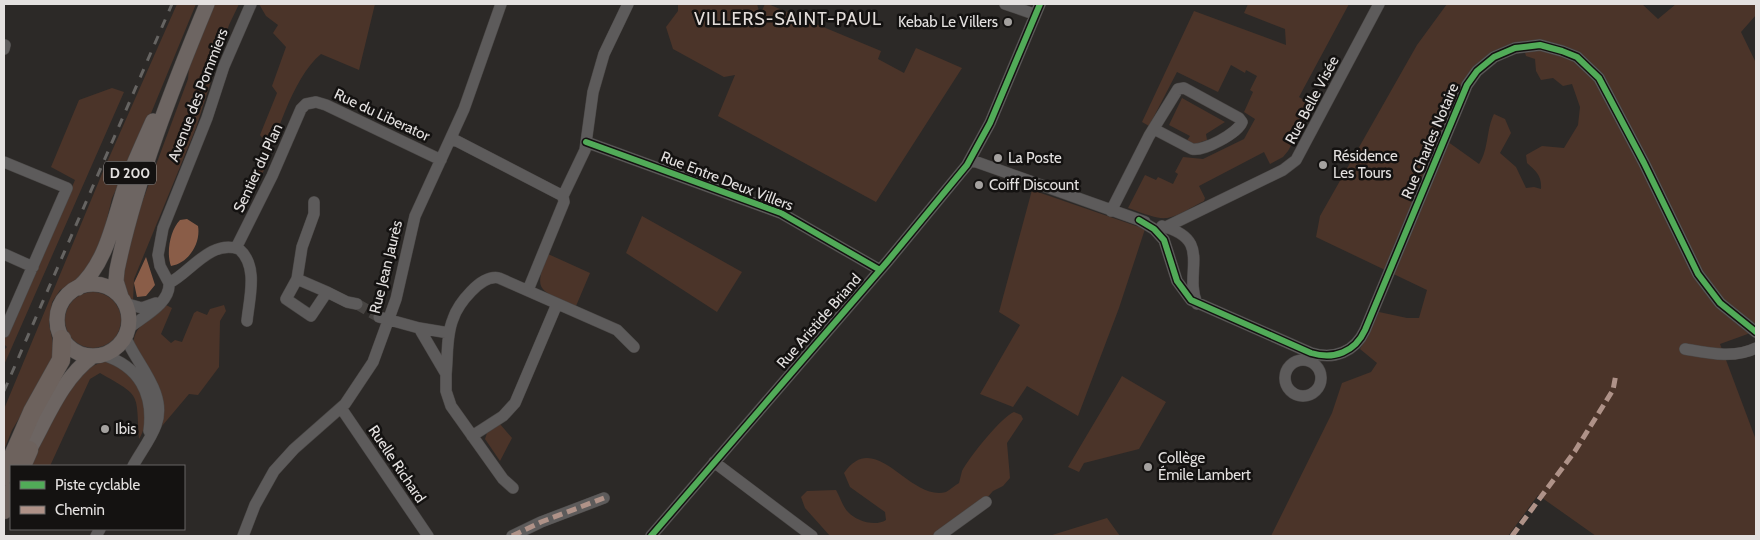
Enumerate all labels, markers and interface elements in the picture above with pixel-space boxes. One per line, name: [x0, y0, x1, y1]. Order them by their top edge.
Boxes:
district label: VILLERS-SAINT-PAUL: [694, 8, 882, 30]
place label: Kebab Le Villers: [898, 13, 998, 31]
marker: Kebab Le Villers: [1002, 16, 1014, 28]
street label: Avenue des Pommiers: [164, 26, 232, 164]
street label: Rue Belle Visée: [1281, 53, 1343, 147]
street label: Rue Charles Notaire: [1397, 80, 1463, 202]
street label: Rue du Liberator: [331, 85, 433, 145]
street label: Sentier du Plan: [230, 121, 286, 215]
street label: Rue Entre Deux Villers: [658, 147, 796, 215]
place label: Résidence Les Tours: [1333, 147, 1398, 182]
place label: La Poste: [1008, 149, 1062, 167]
marker: La Poste: [992, 152, 1004, 164]
marker: Résidence Les Tours: [1317, 159, 1329, 171]
road number: D 200: [104, 162, 156, 184]
place label: Coiff Discount: [989, 176, 1079, 194]
marker: Coiff Discount: [973, 179, 985, 191]
street label: Rue Jean Jaurès: [366, 219, 406, 315]
street label: Rue Aristide Briand: [773, 270, 865, 372]
place label: Ibis: [115, 420, 136, 438]
street label: Ruelle Richard: [364, 422, 430, 506]
marker: Ibis: [99, 423, 111, 435]
place label: Collège Émile Lambert: [1158, 449, 1251, 484]
marker: Collège Émile Lambert: [1142, 461, 1154, 473]
legend: [10, 465, 185, 530]
text: Piste cyclable: [55, 476, 141, 494]
text: Chemin: [55, 501, 105, 519]

